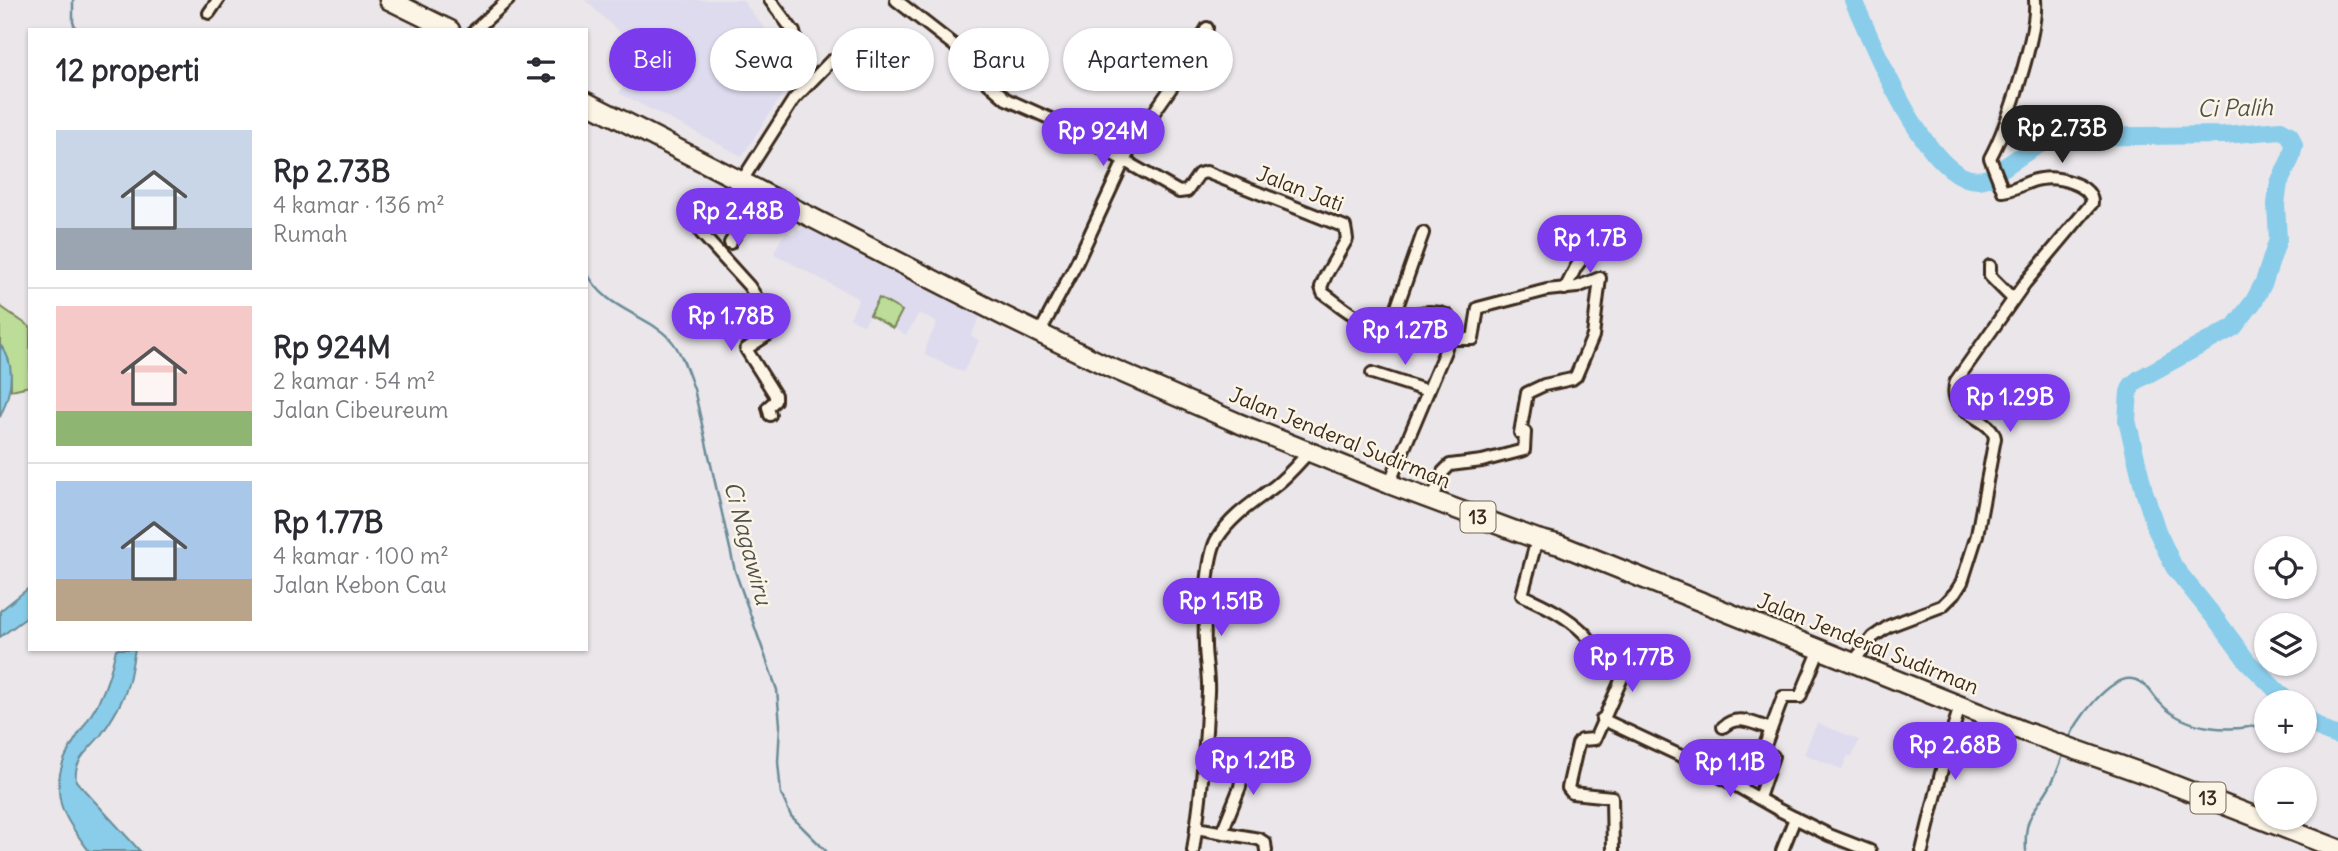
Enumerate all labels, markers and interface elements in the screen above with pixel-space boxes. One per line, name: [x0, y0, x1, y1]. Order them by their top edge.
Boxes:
chip: Beli: [609, 28, 696, 91]
chip: Sewa: [710, 28, 817, 91]
chip: Filter: [831, 28, 934, 91]
chip: Baru: [948, 28, 1049, 91]
chip: Apartemen: [1063, 28, 1233, 91]
text: 12 properti: [56, 51, 200, 89]
icon: filters: [522, 51, 560, 89]
water label: Ci Palih: [2197, 92, 2274, 123]
pin: Rp 2.73B: [1990, 106, 2134, 165]
pin: Rp 924M: [1038, 108, 1168, 168]
text: Rp 2.73B: [2017, 113, 2107, 142]
text: Rp 924M: [1058, 116, 1148, 145]
text: Rp 2.73B: [273, 152, 390, 190]
icon: home: [112, 158, 196, 242]
street label: Jalan Jati: [1253, 160, 1347, 217]
pin: Rp 2.48B: [666, 188, 810, 248]
text: 4 kamar · 136 m²: [273, 190, 445, 219]
text: Rp 2.48B: [692, 196, 784, 225]
pin: Rp 1.7B: [1525, 216, 1655, 275]
text: Rumah: [273, 219, 348, 248]
text: Rp 1.7B: [1553, 223, 1627, 252]
pin: Rp 1.78B: [659, 294, 803, 353]
text: Rp 1.78B: [688, 301, 774, 330]
pin: Rp 1.27B: [1333, 308, 1477, 367]
text: Rp 1.27B: [1362, 315, 1448, 344]
text: Rp 924M: [273, 328, 391, 366]
icon: home: [112, 334, 196, 418]
text: 2 kamar · 54 m²: [273, 366, 435, 395]
pin: Rp 1.29B: [1938, 374, 2082, 434]
street label: Jalan Jenderal Sudirman: [1226, 381, 1455, 494]
text: Rp 1.29B: [1966, 382, 2054, 411]
text: Jalan Cibeureum: [273, 395, 448, 424]
water label: Ci Nagawiru: [718, 478, 779, 609]
road number: 13: [1460, 502, 1496, 532]
text: Rp 1.77B: [273, 503, 384, 541]
icon: home: [112, 509, 196, 593]
map controls: [2254, 536, 2317, 830]
button: locate: [2254, 536, 2317, 599]
text: 4 kamar · 100 m²: [273, 541, 449, 570]
text: Jalan Kebon Cau: [273, 570, 447, 599]
pin: Rp 1.51B: [1149, 578, 1293, 638]
text: Rp 1.51B: [1179, 586, 1263, 615]
street label: Jalan Jenderal Sudirman: [1754, 587, 1983, 700]
button: layers: [2254, 613, 2317, 676]
pin: Rp 1.77B: [1560, 634, 1704, 694]
text: Rp 1.77B: [1590, 642, 1674, 671]
button: +: [2254, 690, 2317, 753]
pin: Rp 2.68B: [1883, 722, 2027, 782]
text: Rp 2.68B: [1909, 730, 2001, 759]
pin: Rp 1.21B: [1181, 738, 1325, 797]
pin: Rp 1.1B: [1665, 740, 1795, 799]
text: Rp 1.21B: [1211, 745, 1295, 774]
text: Rp 1.1B: [1695, 747, 1765, 776]
button: −: [2254, 767, 2317, 830]
road number: 13: [2190, 782, 2226, 814]

